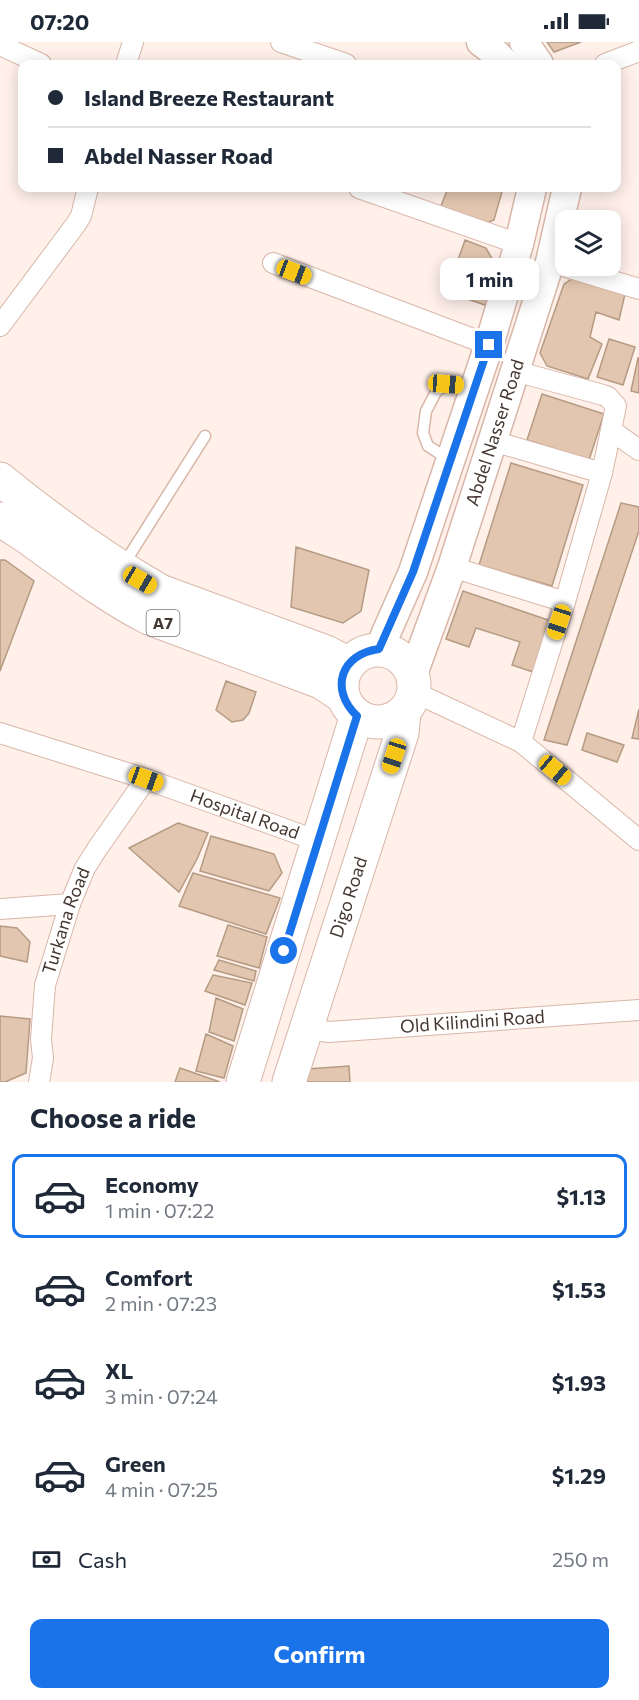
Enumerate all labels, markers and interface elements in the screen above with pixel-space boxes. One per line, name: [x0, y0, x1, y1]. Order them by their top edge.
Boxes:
text: 07:20: [30, 8, 89, 35]
text: Island Breeze Restaurant: [84, 84, 334, 111]
text: Abdel Nasser Road: [84, 142, 273, 169]
map controls: [555, 210, 621, 276]
button: layers: [555, 210, 621, 276]
car: [274, 257, 314, 287]
callout: 1 min: [440, 258, 538, 300]
text: 1 min: [466, 267, 513, 291]
route end: [475, 331, 502, 358]
street label: Abdel Nasser Road: [460, 356, 528, 508]
car: [427, 374, 465, 394]
car: [120, 563, 160, 597]
car: [545, 602, 573, 642]
road number: A7: [146, 610, 180, 636]
car: [380, 736, 408, 776]
car: [535, 752, 575, 788]
car: [126, 764, 166, 794]
street label: Hospital Road: [187, 784, 303, 843]
street label: Digo Road: [324, 854, 371, 940]
street label: Turkana Road: [37, 864, 94, 977]
route start: [270, 937, 297, 964]
street label: Old Kilindini Road: [399, 1005, 545, 1037]
text: Choose a ride: [30, 1101, 196, 1134]
icon: car: [33, 1169, 87, 1223]
text: Economy: [105, 1171, 199, 1198]
text: $1.13: [556, 1183, 606, 1210]
text: 1 min · 07:22: [105, 1198, 214, 1222]
icon: car: [33, 1262, 87, 1316]
text: Comfort: [105, 1264, 193, 1291]
text: $1.53: [552, 1276, 606, 1303]
text: 2 min · 07:23: [105, 1291, 217, 1315]
icon: car: [33, 1355, 87, 1409]
text: XL: [105, 1357, 133, 1384]
text: $1.93: [552, 1369, 606, 1396]
text: 3 min · 07:24: [105, 1384, 218, 1408]
icon: car: [33, 1448, 87, 1502]
text: Green: [105, 1450, 166, 1477]
text: $1.29: [552, 1462, 606, 1489]
text: 4 min · 07:25: [105, 1477, 218, 1501]
icon: cash: [30, 1543, 63, 1576]
text: Cash: [78, 1546, 127, 1573]
text: 250 m: [552, 1547, 609, 1571]
button: Confirm: [30, 1619, 609, 1688]

